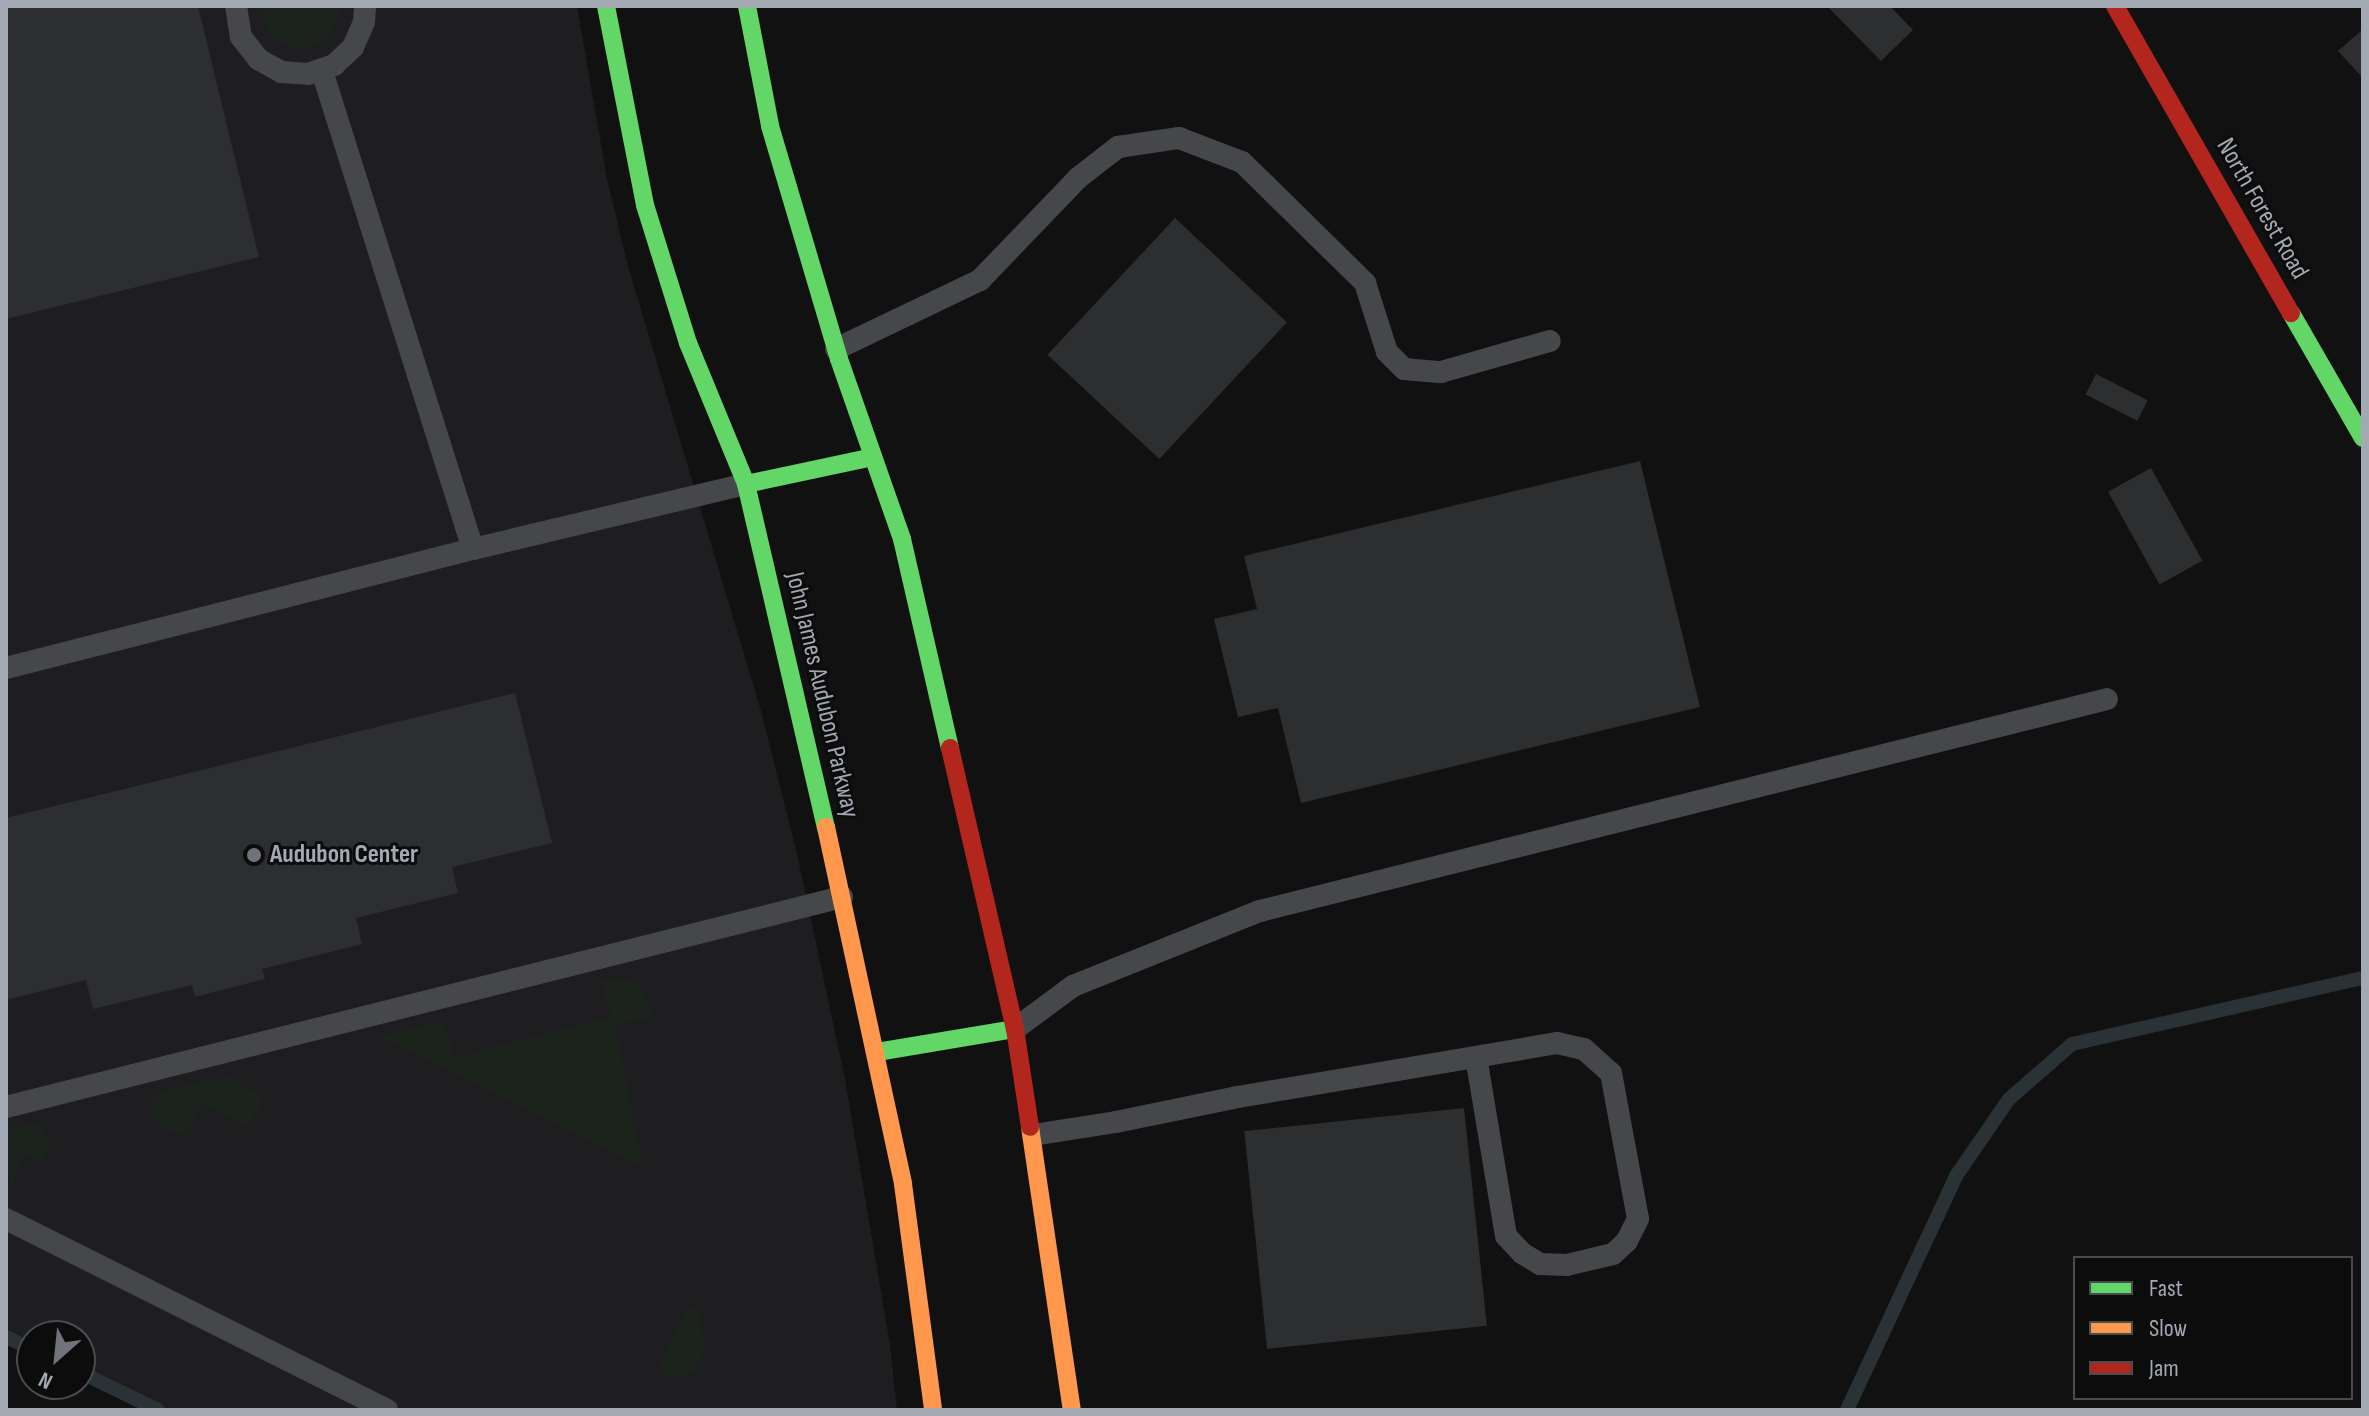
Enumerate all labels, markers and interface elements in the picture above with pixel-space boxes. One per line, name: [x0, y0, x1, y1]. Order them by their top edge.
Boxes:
street label: North Forest Road: [2209, 133, 2315, 285]
street label: John James Audubon Parkway: [779, 569, 865, 821]
place label: Audubon Center: [270, 839, 418, 871]
marker: Audubon Center: [245, 846, 263, 864]
legend: [2073, 1256, 2353, 1400]
text: Fast: [2149, 1274, 2183, 1303]
text: Slow: [2149, 1314, 2187, 1343]
north arrow: [16, 1320, 96, 1400]
text: Jam: [2149, 1354, 2179, 1383]
text: N: [34, 1365, 57, 1395]

